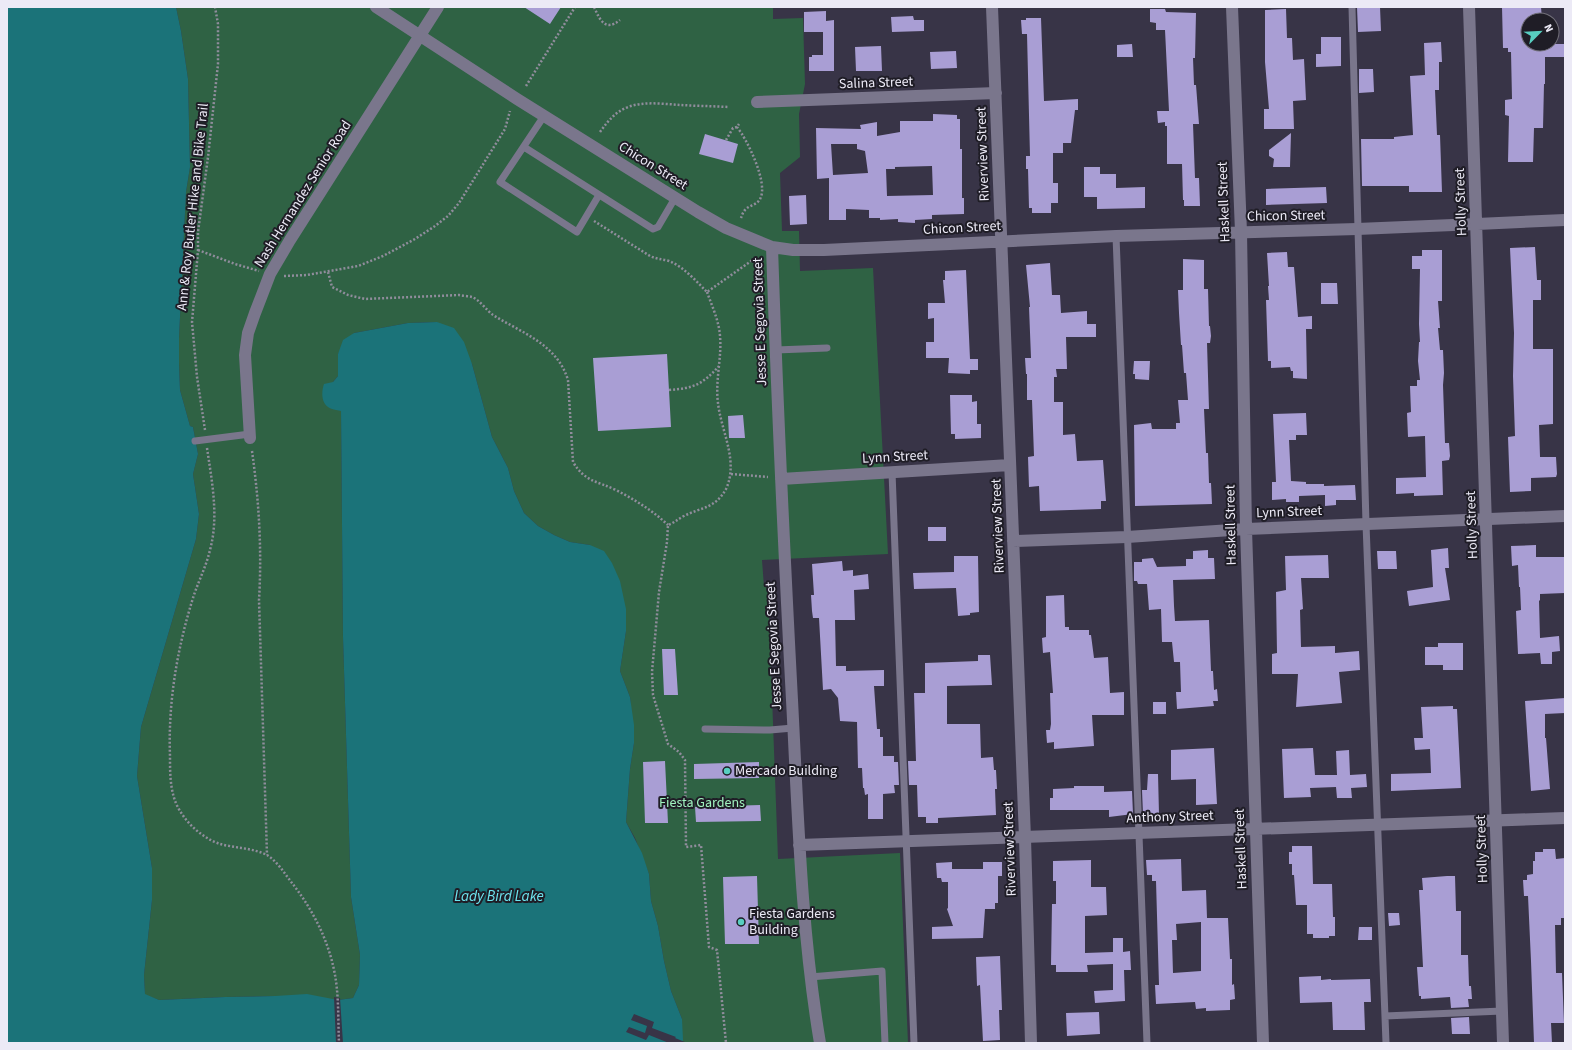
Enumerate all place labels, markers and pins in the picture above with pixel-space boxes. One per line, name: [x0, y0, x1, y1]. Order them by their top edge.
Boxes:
place label: Mercado Building: [735, 761, 837, 781]
marker: Mercado Building: [722, 766, 732, 776]
place label: Fiesta Gardens Building: [749, 904, 835, 940]
marker: Fiesta Gardens Building: [736, 917, 746, 927]

